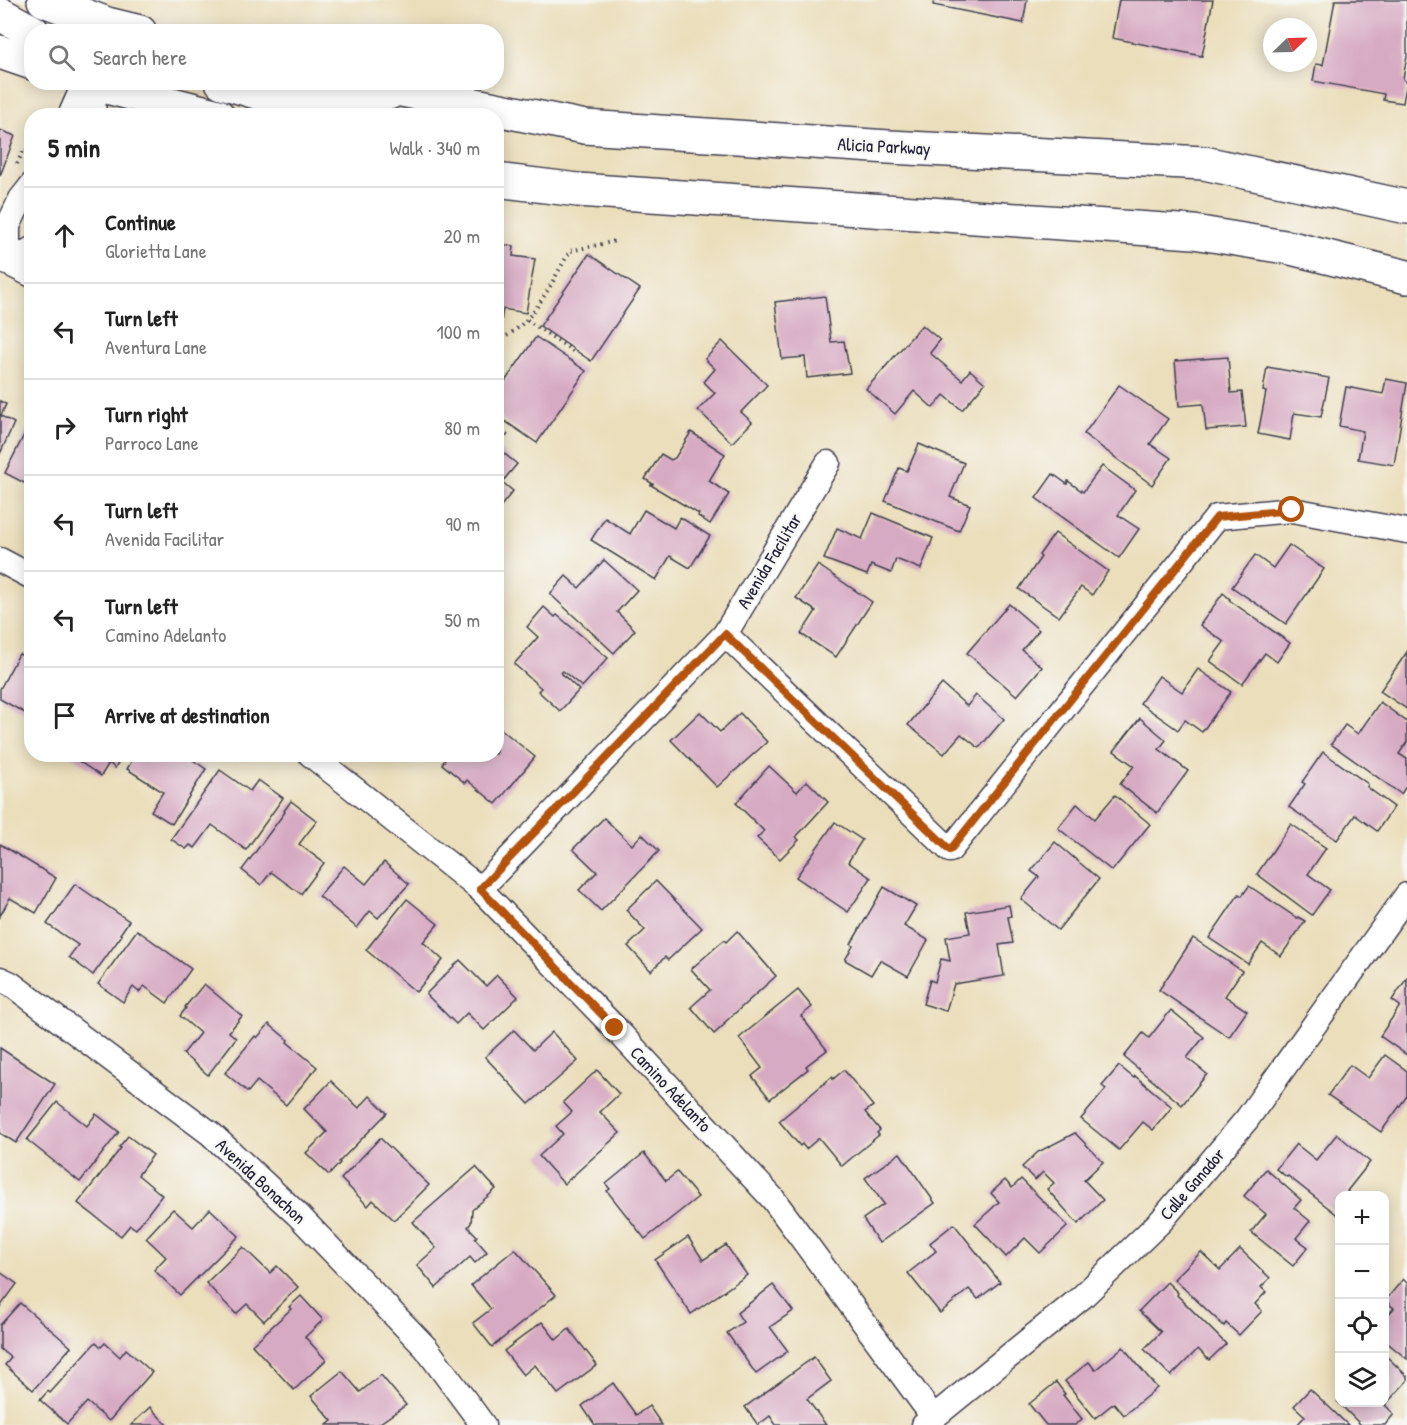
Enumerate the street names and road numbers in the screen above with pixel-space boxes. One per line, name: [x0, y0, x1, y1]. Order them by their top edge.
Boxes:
street label: Alicia Parkway: [837, 131, 931, 161]
street label: Avenida Facilitar: [731, 508, 807, 613]
street label: Camino Adelanto: [625, 1041, 717, 1137]
street label: Avenida Bonachon: [210, 1133, 312, 1229]
street label: Calle Ganador: [1154, 1143, 1230, 1225]

